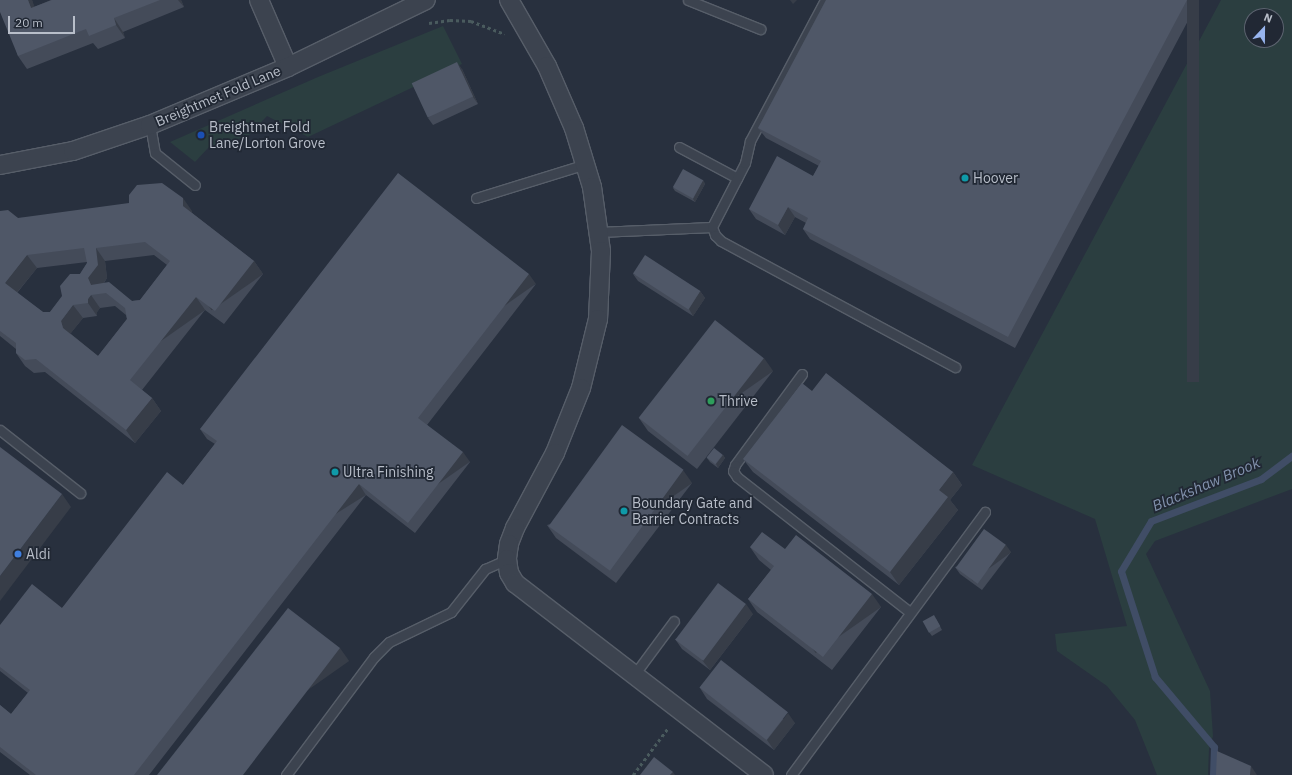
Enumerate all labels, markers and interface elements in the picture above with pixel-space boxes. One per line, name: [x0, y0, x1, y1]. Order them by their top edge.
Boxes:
scale bar: [10, 8, 77, 34]
north arrow: [1244, 8, 1284, 48]
text: N: [1262, 10, 1274, 26]
text: 20 m: [15, 15, 43, 30]
street label: Breightmet Fold Lane: [153, 62, 283, 130]
place label: Breightmet Fold Lane/Lorton Grove: [209, 119, 325, 152]
marker: Breightmet Fold Lane/Lorton Grove: [196, 130, 206, 140]
place label: Hoover: [973, 170, 1018, 186]
marker: Hoover: [960, 173, 970, 183]
place label: Thrive: [719, 393, 758, 409]
marker: Thrive: [706, 396, 716, 406]
water label: Blackshaw Brook: [1149, 453, 1263, 515]
place label: Ultra Finishing: [343, 464, 433, 480]
marker: Ultra Finishing: [330, 467, 340, 477]
place label: Boundary Gate and Barrier Contracts: [632, 495, 753, 528]
marker: Boundary Gate and Barrier Contracts: [619, 506, 629, 516]
place label: Aldi: [26, 546, 50, 562]
marker: Aldi: [13, 549, 23, 559]

